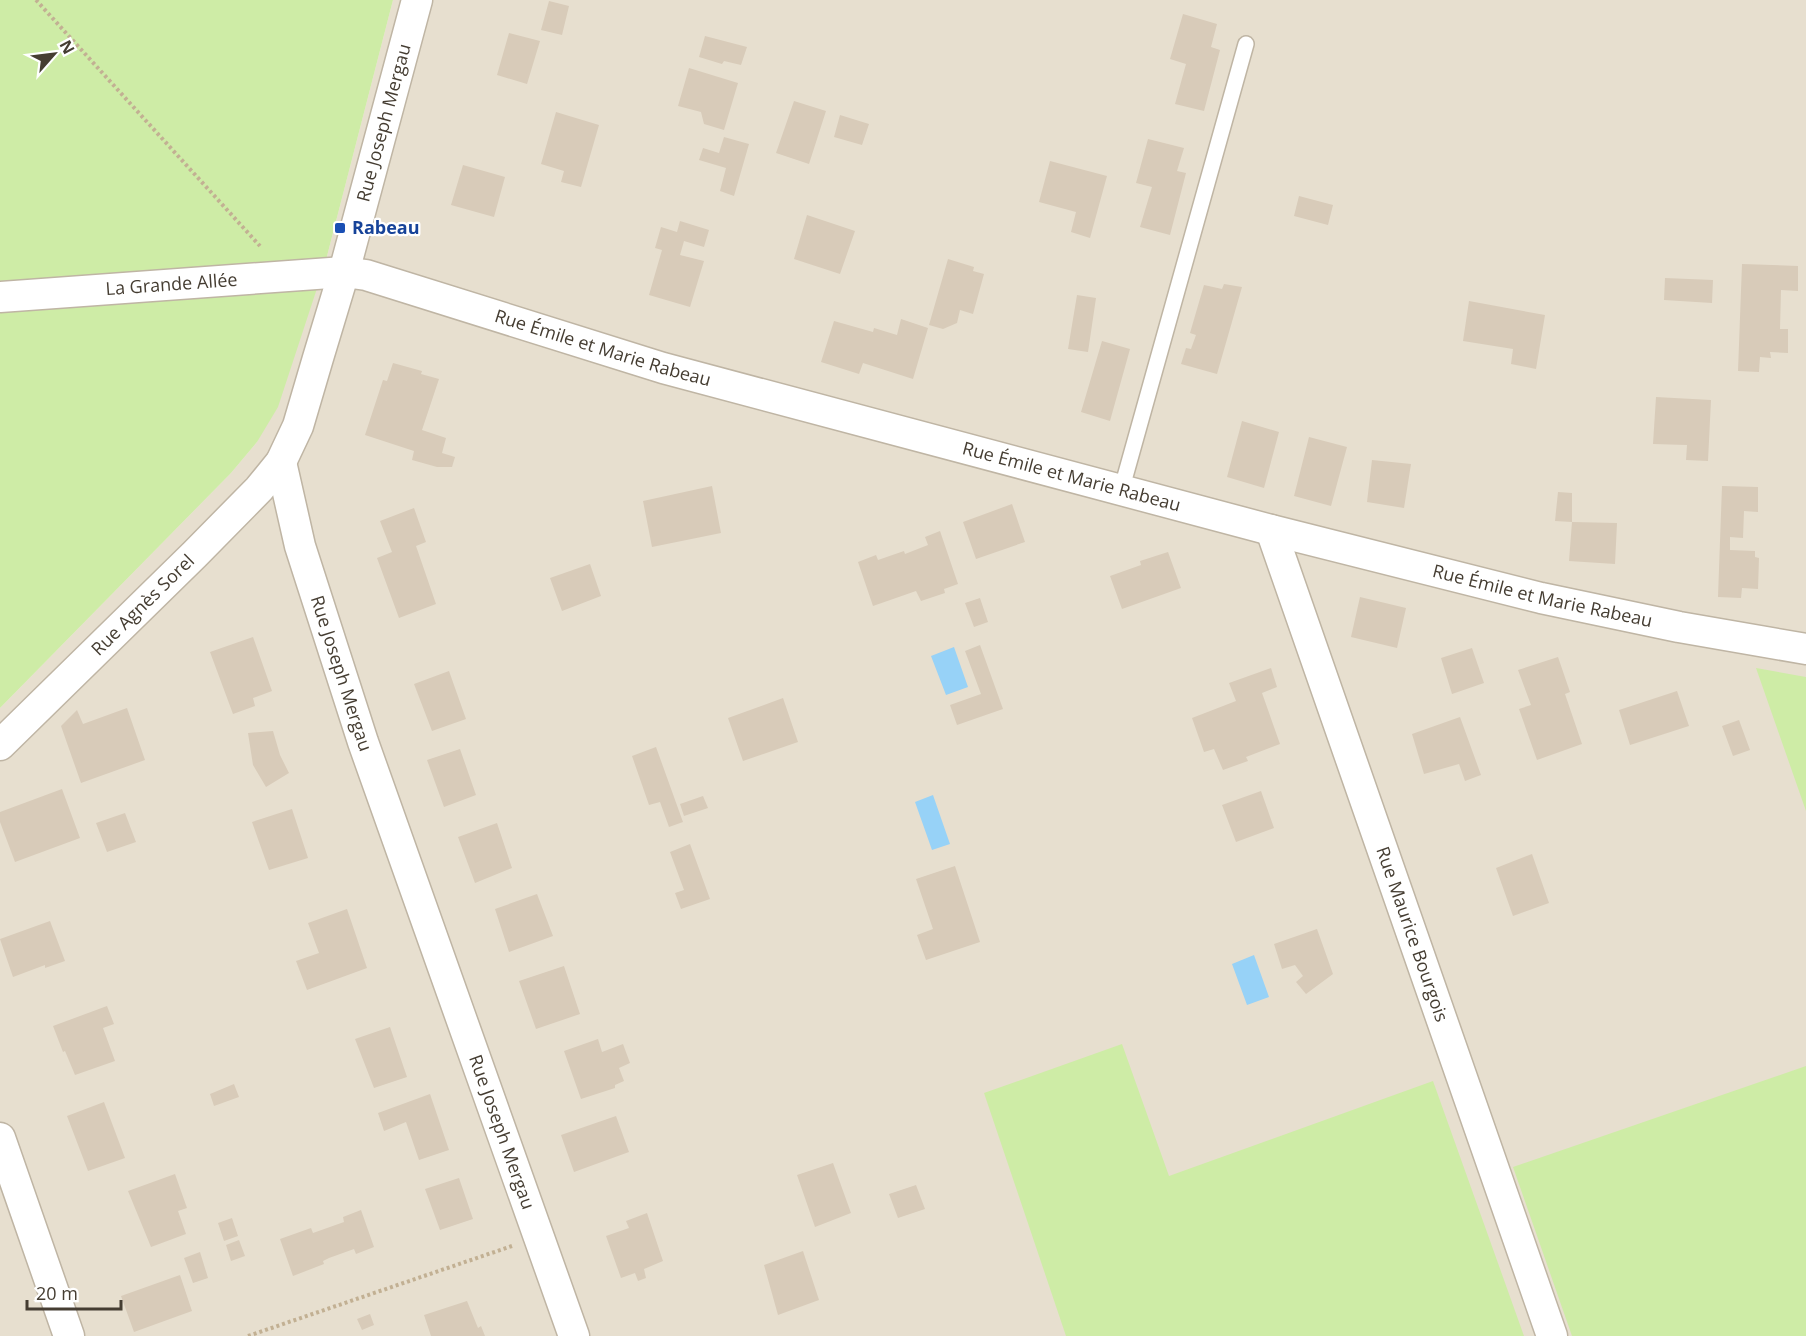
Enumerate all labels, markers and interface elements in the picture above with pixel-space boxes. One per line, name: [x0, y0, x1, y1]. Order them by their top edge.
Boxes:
north arrow: [24, 24, 84, 84]
text: N: [54, 36, 80, 58]
street label: Rue Joseph Mergau: [350, 41, 416, 204]
place label: Rabeau: [352, 215, 419, 239]
marker: Rabeau: [333, 221, 347, 235]
street label: La Grande Allée: [105, 267, 238, 300]
street label: Rue Émile et Marie Rabeau: [492, 303, 714, 391]
street label: Rue Émile et Marie Rabeau: [960, 435, 1183, 516]
street label: Rue Agnès Sorel: [85, 548, 199, 660]
street label: Rue Émile et Marie Rabeau: [1430, 558, 1655, 632]
street label: Rue Joseph Mergau: [306, 592, 378, 754]
street label: Rue Maurice Bourgois: [1371, 843, 1454, 1025]
street label: Rue Joseph Mergau: [464, 1051, 541, 1212]
scale bar: [27, 1273, 122, 1311]
text: 20 m: [36, 1281, 78, 1305]

